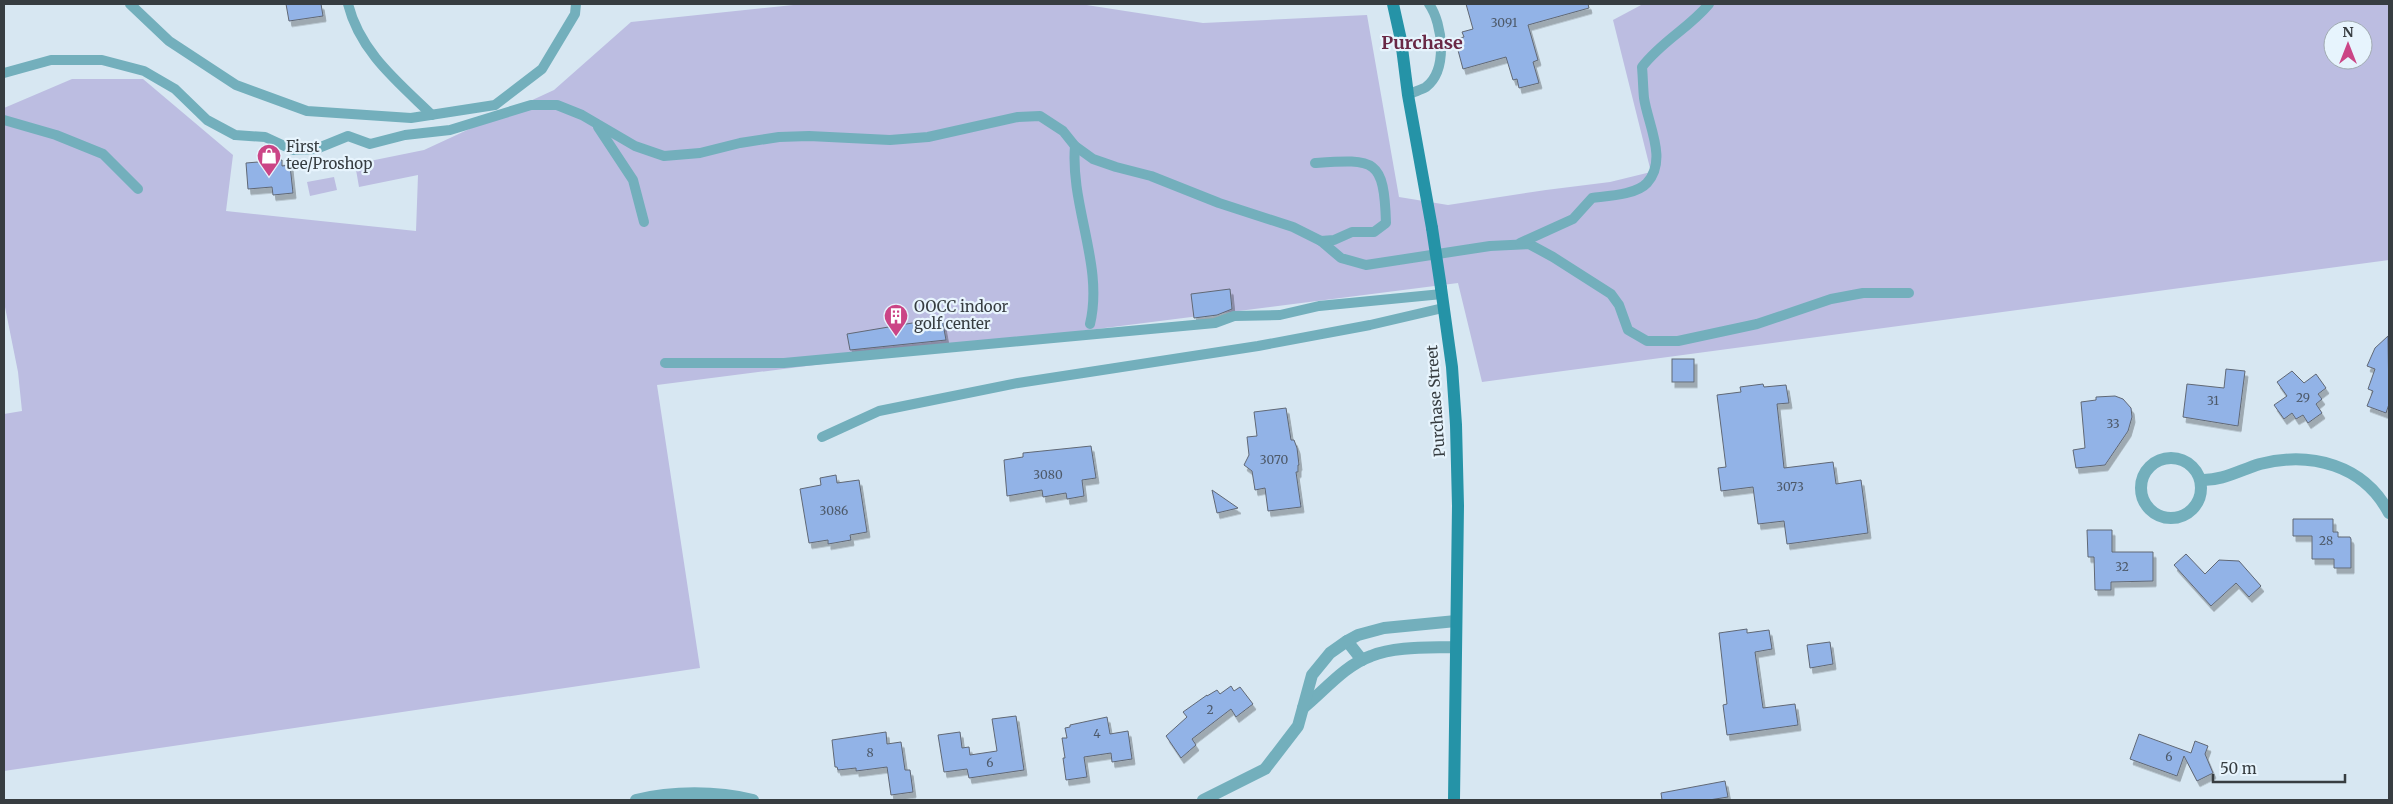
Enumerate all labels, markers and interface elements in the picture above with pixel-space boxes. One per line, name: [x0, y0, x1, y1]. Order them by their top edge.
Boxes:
house number: 3091: [1491, 15, 1518, 30]
north arrow: [2323, 20, 2373, 70]
text: N: [2342, 23, 2354, 41]
district label: Purchase: [1381, 31, 1463, 54]
place label: First tee/Proshop: [286, 137, 372, 173]
shop icon: First tee/Proshop: [256, 143, 282, 177]
place label: OOCC indoor golf center: [914, 297, 1009, 333]
building icon: OOCC indoor golf center: [883, 303, 909, 337]
street label: Purchase Street: [1422, 344, 1449, 458]
house number: 29: [2296, 390, 2310, 405]
house number: 31: [2207, 393, 2219, 408]
house number: 33: [2106, 416, 2120, 431]
house number: 3070: [1260, 452, 1288, 467]
house number: 3080: [1033, 467, 1063, 482]
house number: 3073: [1776, 479, 1804, 494]
house number: 3086: [820, 503, 848, 518]
house number: 28: [2319, 533, 2333, 548]
house number: 32: [2115, 559, 2129, 574]
house number: 2: [1206, 702, 1214, 717]
house number: 4: [1093, 726, 1101, 741]
house number: 8: [866, 745, 874, 760]
house number: 6: [2165, 749, 2173, 764]
scale bar: [2213, 752, 2346, 784]
house number: 6: [986, 755, 994, 770]
text: 50 m: [2220, 759, 2257, 778]

